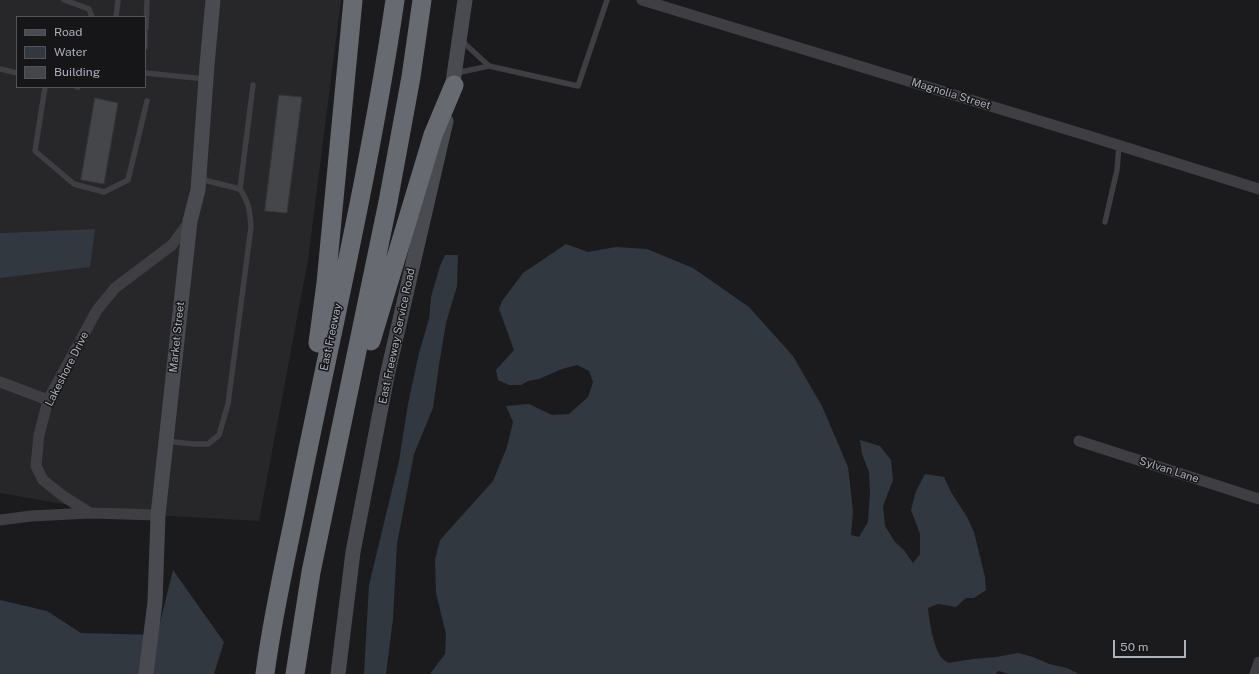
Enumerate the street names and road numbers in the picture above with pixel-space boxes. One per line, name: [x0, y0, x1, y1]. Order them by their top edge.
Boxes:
street label: Magnolia Street: [910, 76, 992, 112]
street label: East Freeway Service Road: [376, 267, 418, 405]
street label: Market Street: [167, 301, 187, 373]
street label: East Freeway: [317, 302, 345, 372]
street label: Lakeshore Drive: [43, 330, 91, 408]
street label: Sylvan Lane: [1138, 454, 1200, 486]

